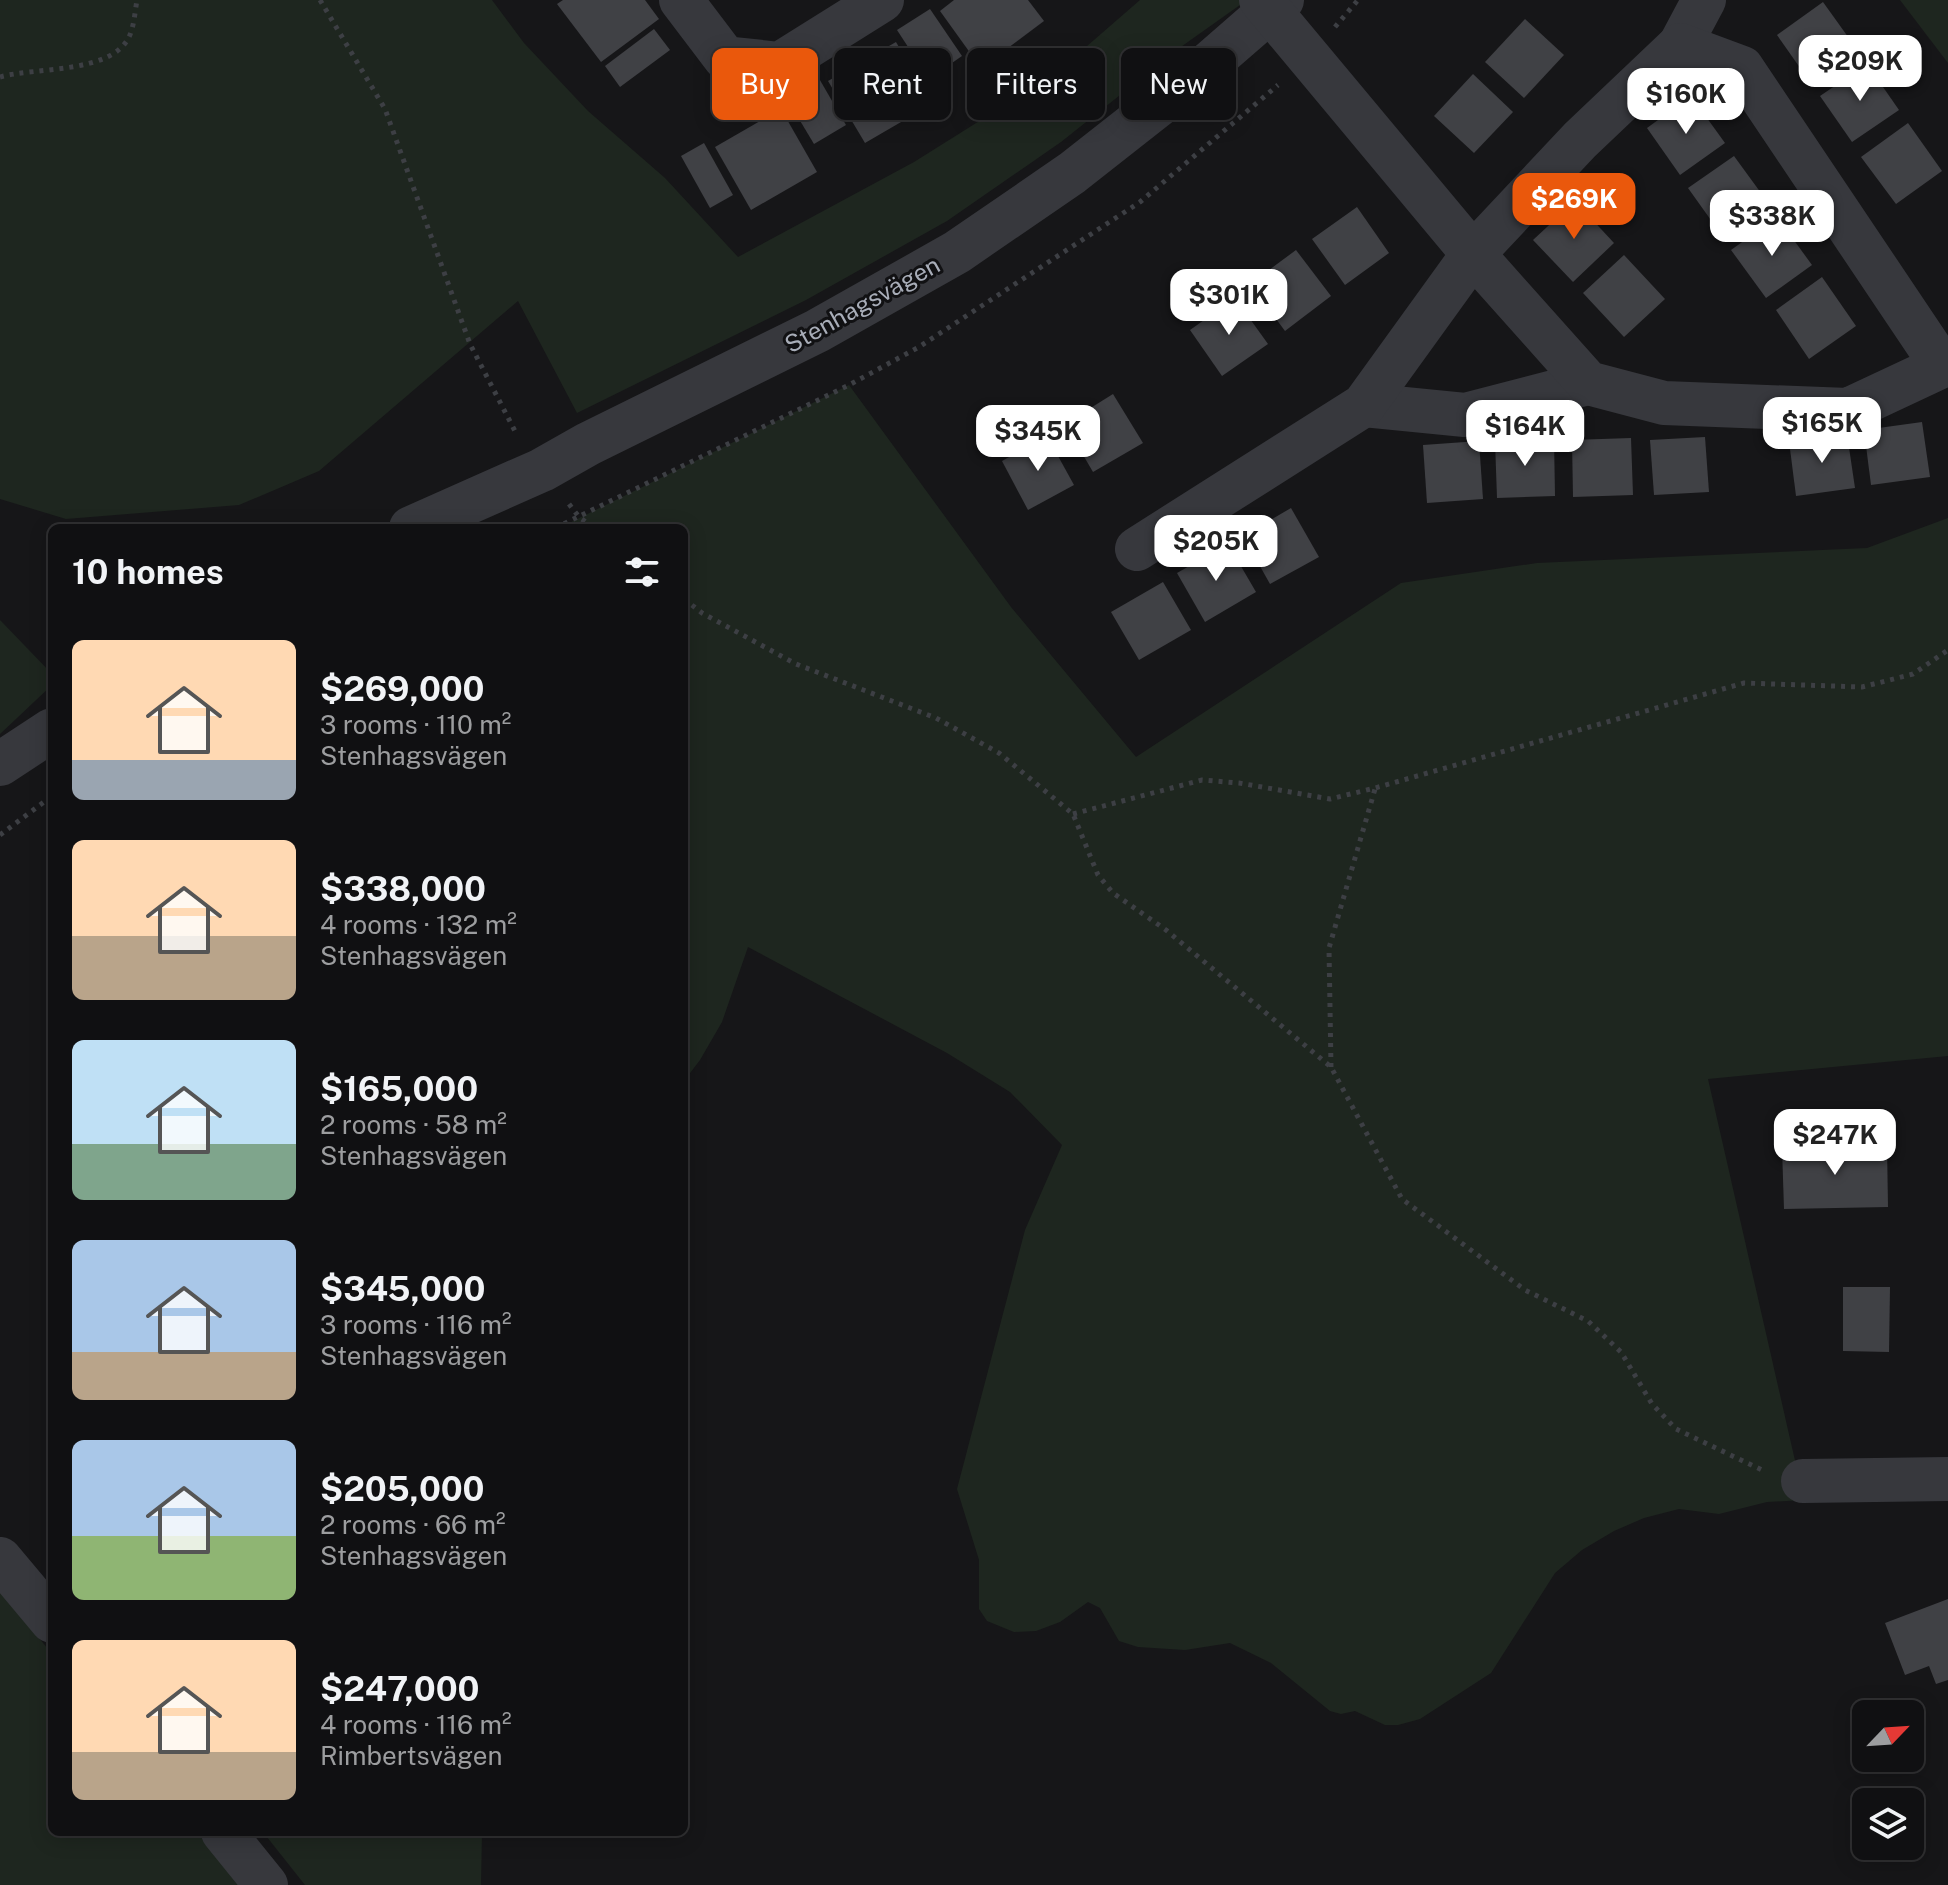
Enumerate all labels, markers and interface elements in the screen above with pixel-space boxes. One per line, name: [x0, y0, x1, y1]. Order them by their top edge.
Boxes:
pin: $209K: [1804, 35, 1916, 103]
text: $209K: [1817, 45, 1903, 76]
chip: Buy: [712, 48, 818, 120]
chip: Rent: [834, 48, 951, 120]
chip: Filters: [967, 48, 1105, 120]
chip: New: [1121, 48, 1236, 120]
pin: $160K: [1630, 68, 1742, 136]
text: $160K: [1645, 78, 1727, 109]
pin: $269K: [1518, 173, 1630, 241]
text: $269K: [1530, 183, 1618, 214]
pin: $338K: [1716, 190, 1828, 258]
text: $338K: [1728, 200, 1816, 231]
street label: Stenhagsvägen: [780, 250, 944, 358]
pin: $301K: [1173, 269, 1285, 337]
text: $301K: [1188, 279, 1270, 310]
pin: $165K: [1766, 397, 1878, 465]
pin: $164K: [1469, 400, 1581, 468]
pin: $345K: [982, 405, 1094, 473]
text: $165K: [1781, 407, 1863, 438]
text: $164K: [1484, 410, 1566, 441]
text: $345K: [994, 415, 1082, 446]
pin: $205K: [1160, 515, 1272, 583]
text: $205K: [1172, 525, 1260, 556]
icon: filters: [620, 550, 664, 594]
text: 10 homes: [72, 552, 224, 592]
text: $269,000: [320, 669, 484, 709]
icon: home: [136, 672, 232, 768]
text: 3 rooms · 110 m²: [320, 709, 511, 740]
text: Stenhagsvägen: [320, 740, 507, 771]
text: $338,000: [320, 869, 486, 909]
icon: home: [136, 872, 232, 968]
text: 4 rooms · 132 m²: [320, 909, 517, 940]
text: Stenhagsvägen: [320, 940, 507, 971]
text: $165,000: [320, 1069, 478, 1109]
icon: home: [136, 1072, 232, 1168]
text: 2 rooms · 58 m²: [320, 1109, 507, 1140]
pin: $247K: [1779, 1109, 1891, 1177]
text: $247K: [1792, 1119, 1878, 1150]
text: Stenhagsvägen: [320, 1140, 507, 1171]
text: $345,000: [320, 1269, 485, 1309]
icon: home: [136, 1272, 232, 1368]
text: 3 rooms · 116 m²: [320, 1309, 512, 1340]
text: Stenhagsvägen: [320, 1340, 507, 1371]
text: $205,000: [320, 1469, 485, 1509]
icon: home: [136, 1472, 232, 1568]
text: 2 rooms · 66 m²: [320, 1509, 506, 1540]
text: Stenhagsvägen: [320, 1540, 507, 1571]
text: $247,000: [320, 1669, 479, 1709]
icon: home: [136, 1672, 232, 1768]
north arrow: [1852, 1700, 1924, 1772]
map controls: [1852, 1700, 1924, 1860]
text: 4 rooms · 116 m²: [320, 1709, 512, 1740]
text: Rimbertsvägen: [320, 1740, 502, 1771]
button: layers: [1852, 1788, 1924, 1860]

